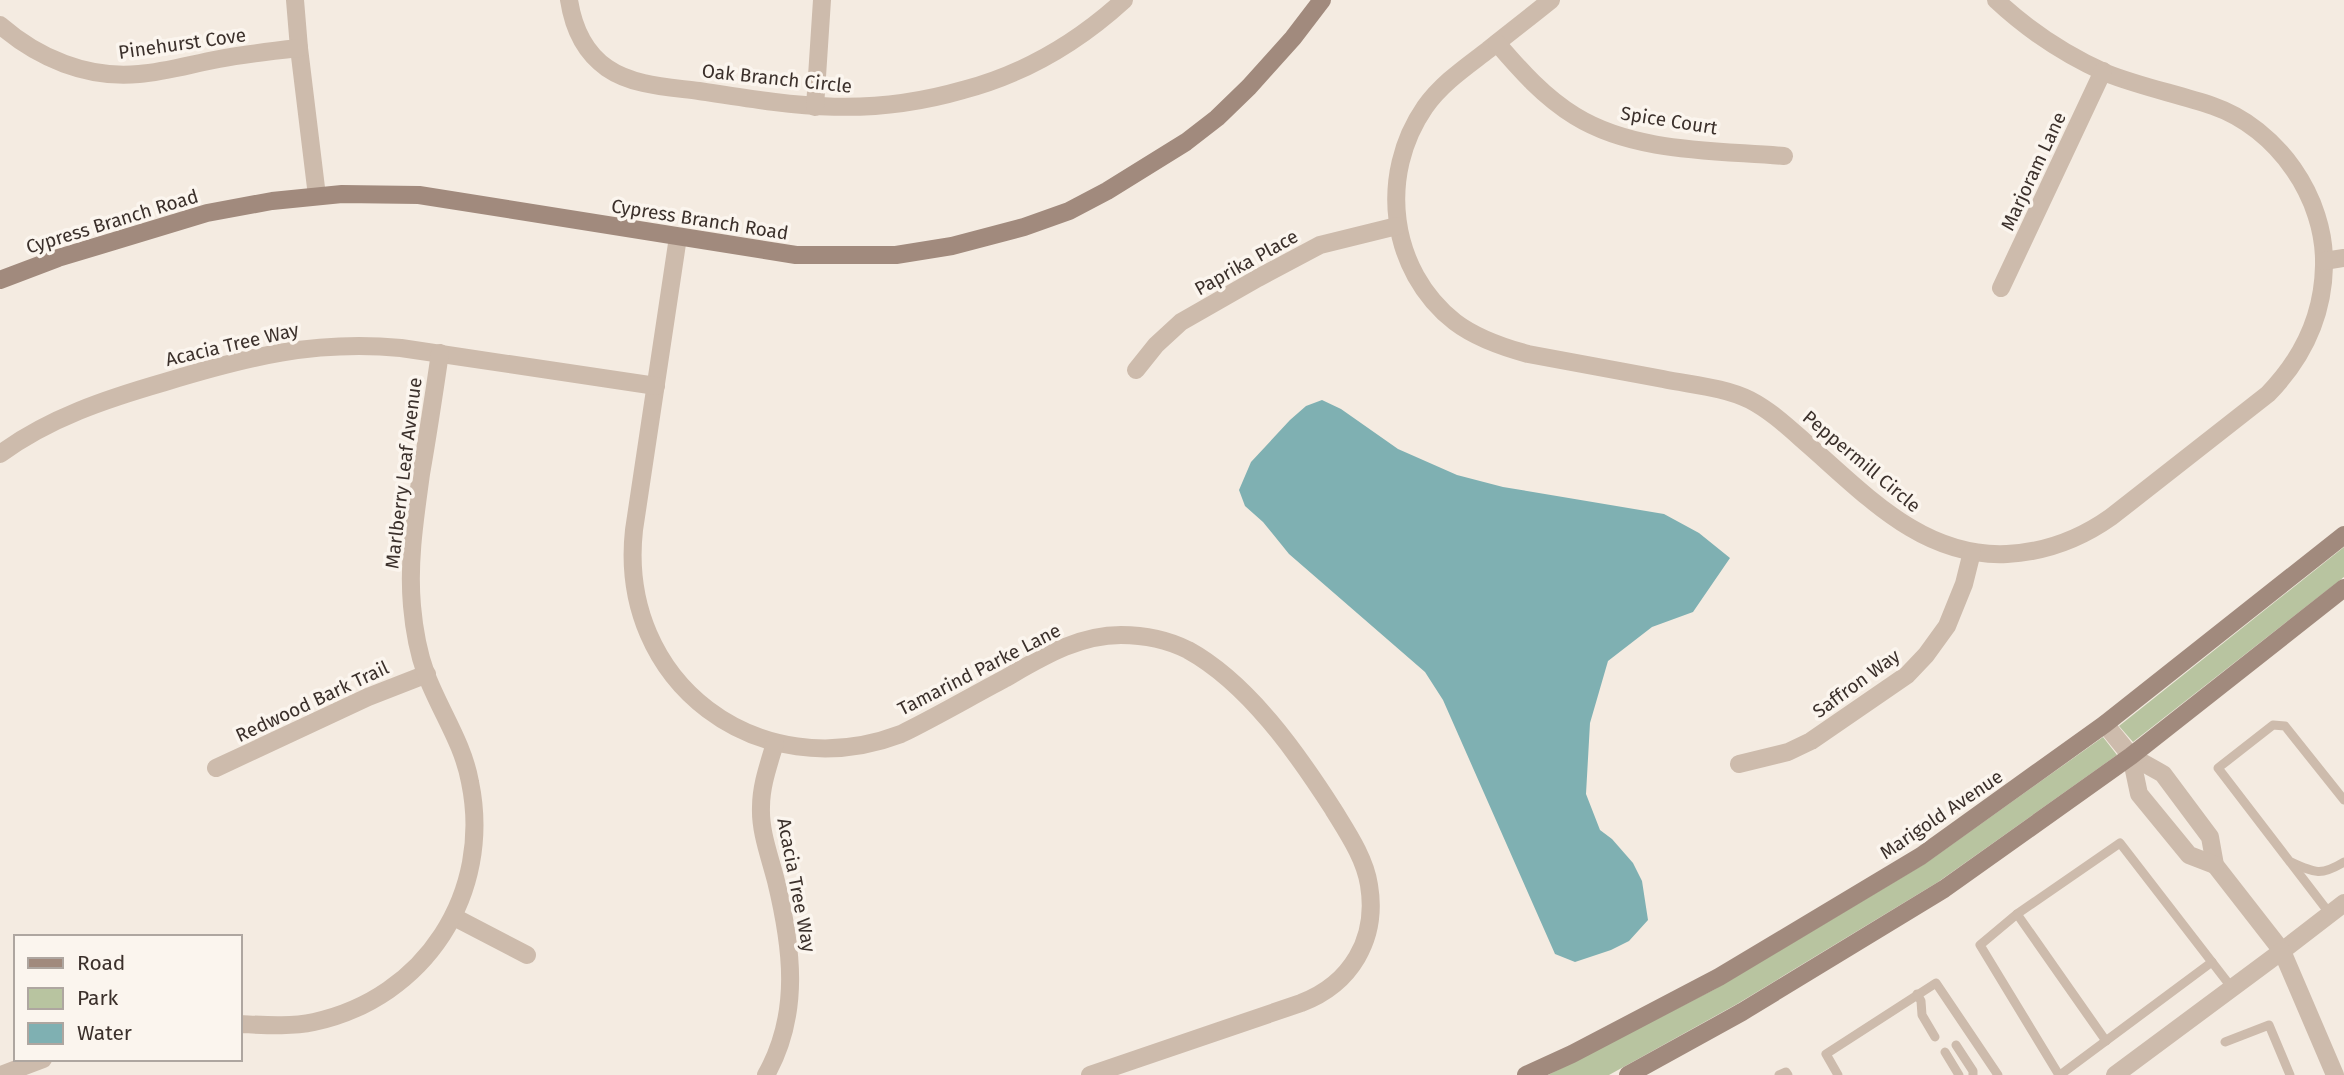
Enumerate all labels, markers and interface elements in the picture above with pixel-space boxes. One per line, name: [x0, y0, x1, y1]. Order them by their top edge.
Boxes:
street label: Pinehurst Cove: [117, 23, 247, 64]
street label: Oak Branch Circle: [701, 59, 853, 98]
street label: Spice Court: [1619, 101, 1719, 140]
street label: Marjoram Lane: [1996, 108, 2071, 234]
street label: Cypress Branch Road: [23, 184, 201, 259]
street label: Cypress Branch Road: [610, 194, 790, 245]
street label: Paprika Place: [1190, 225, 1302, 300]
street label: Acacia Tree Way: [163, 318, 302, 371]
street label: Marlberry Leaf Avenue: [380, 376, 427, 570]
street label: Peppermill Circle: [1798, 405, 1925, 517]
street label: Tamarind Parke Lane: [894, 618, 1065, 720]
street label: Saffron Way: [1808, 644, 1905, 723]
street label: Redwood Bark Trail: [232, 656, 393, 747]
street label: Marigold Avenue: [1875, 765, 2007, 864]
street label: Acacia Tree Way: [772, 816, 821, 955]
legend: [14, 935, 242, 1061]
text: Road: [77, 950, 125, 976]
text: Park: [77, 985, 119, 1011]
text: Water: [77, 1020, 132, 1046]

